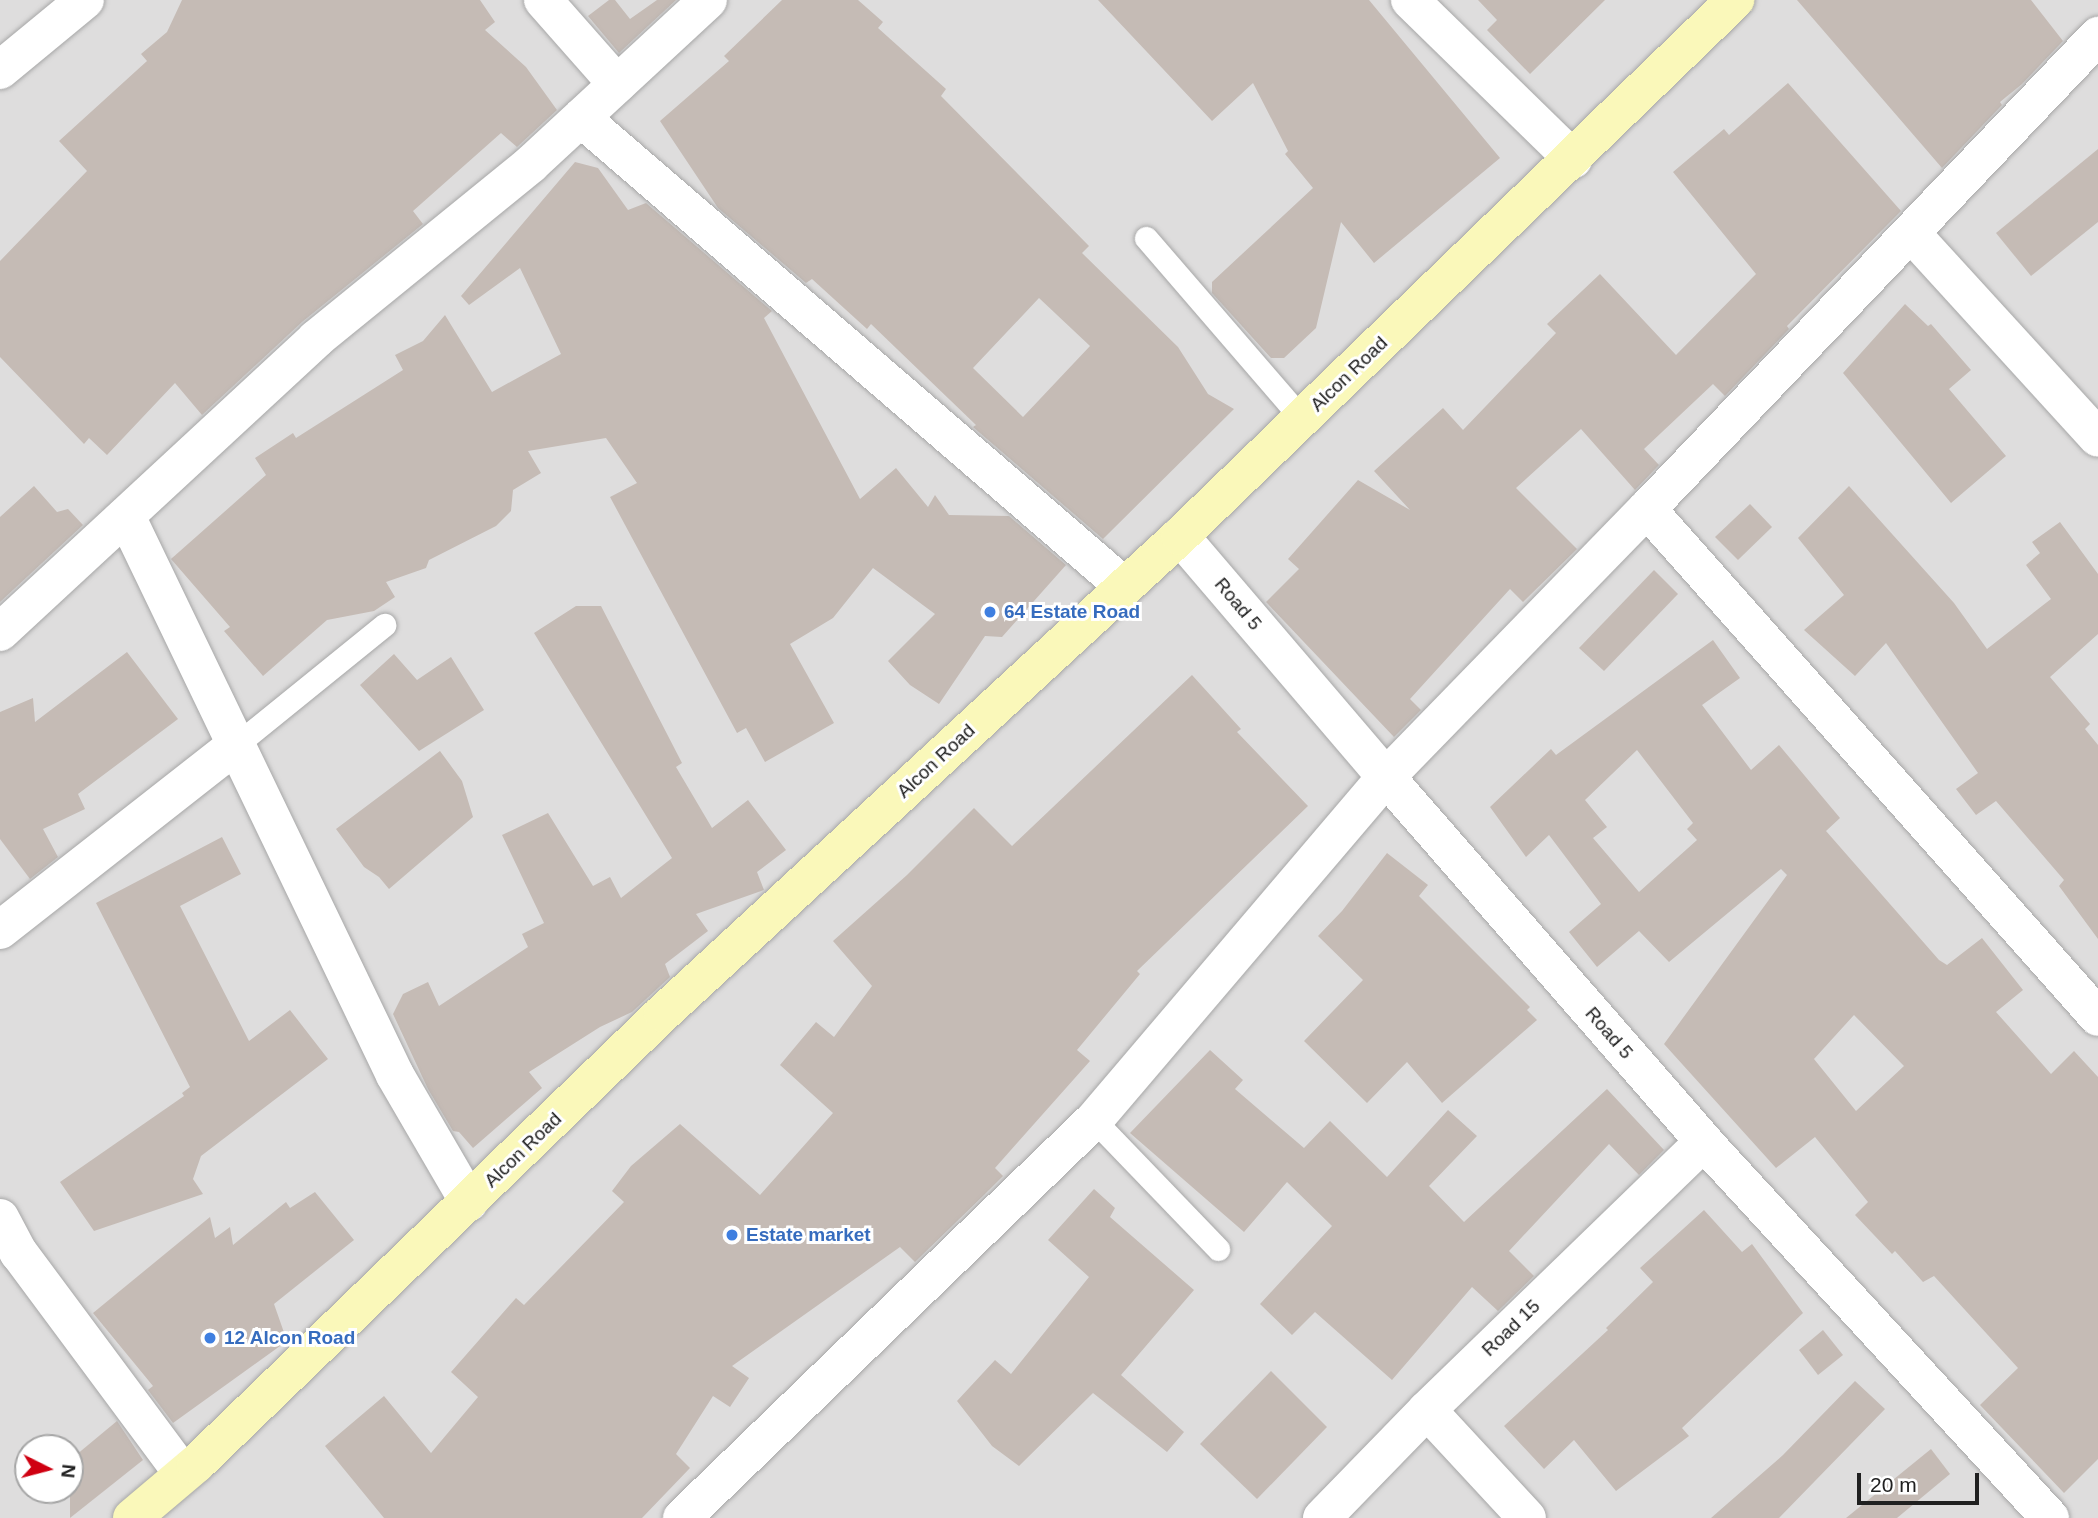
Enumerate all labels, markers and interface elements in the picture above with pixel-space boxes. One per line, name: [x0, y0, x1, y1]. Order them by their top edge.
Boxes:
street label: Alcon Road: [1306, 332, 1392, 416]
street label: Road 5: [1210, 573, 1266, 635]
place label: 64 Estate Road: [1004, 601, 1140, 623]
marker: 64 Estate Road: [982, 604, 998, 620]
street label: Alcon Road: [892, 719, 980, 803]
street label: Road 5: [1580, 1002, 1638, 1064]
street label: Alcon Road: [480, 1108, 566, 1192]
place label: Estate market: [746, 1224, 871, 1246]
marker: Estate market: [724, 1227, 740, 1243]
street label: Road 15: [1477, 1295, 1545, 1361]
place label: 12 Alcon Road: [224, 1327, 356, 1349]
marker: 12 Alcon Road: [202, 1330, 218, 1346]
north arrow: [14, 1434, 84, 1504]
scale bar: [1860, 1458, 1982, 1502]
text: N: [57, 1463, 80, 1479]
text: 20 m: [1870, 1473, 1917, 1496]

